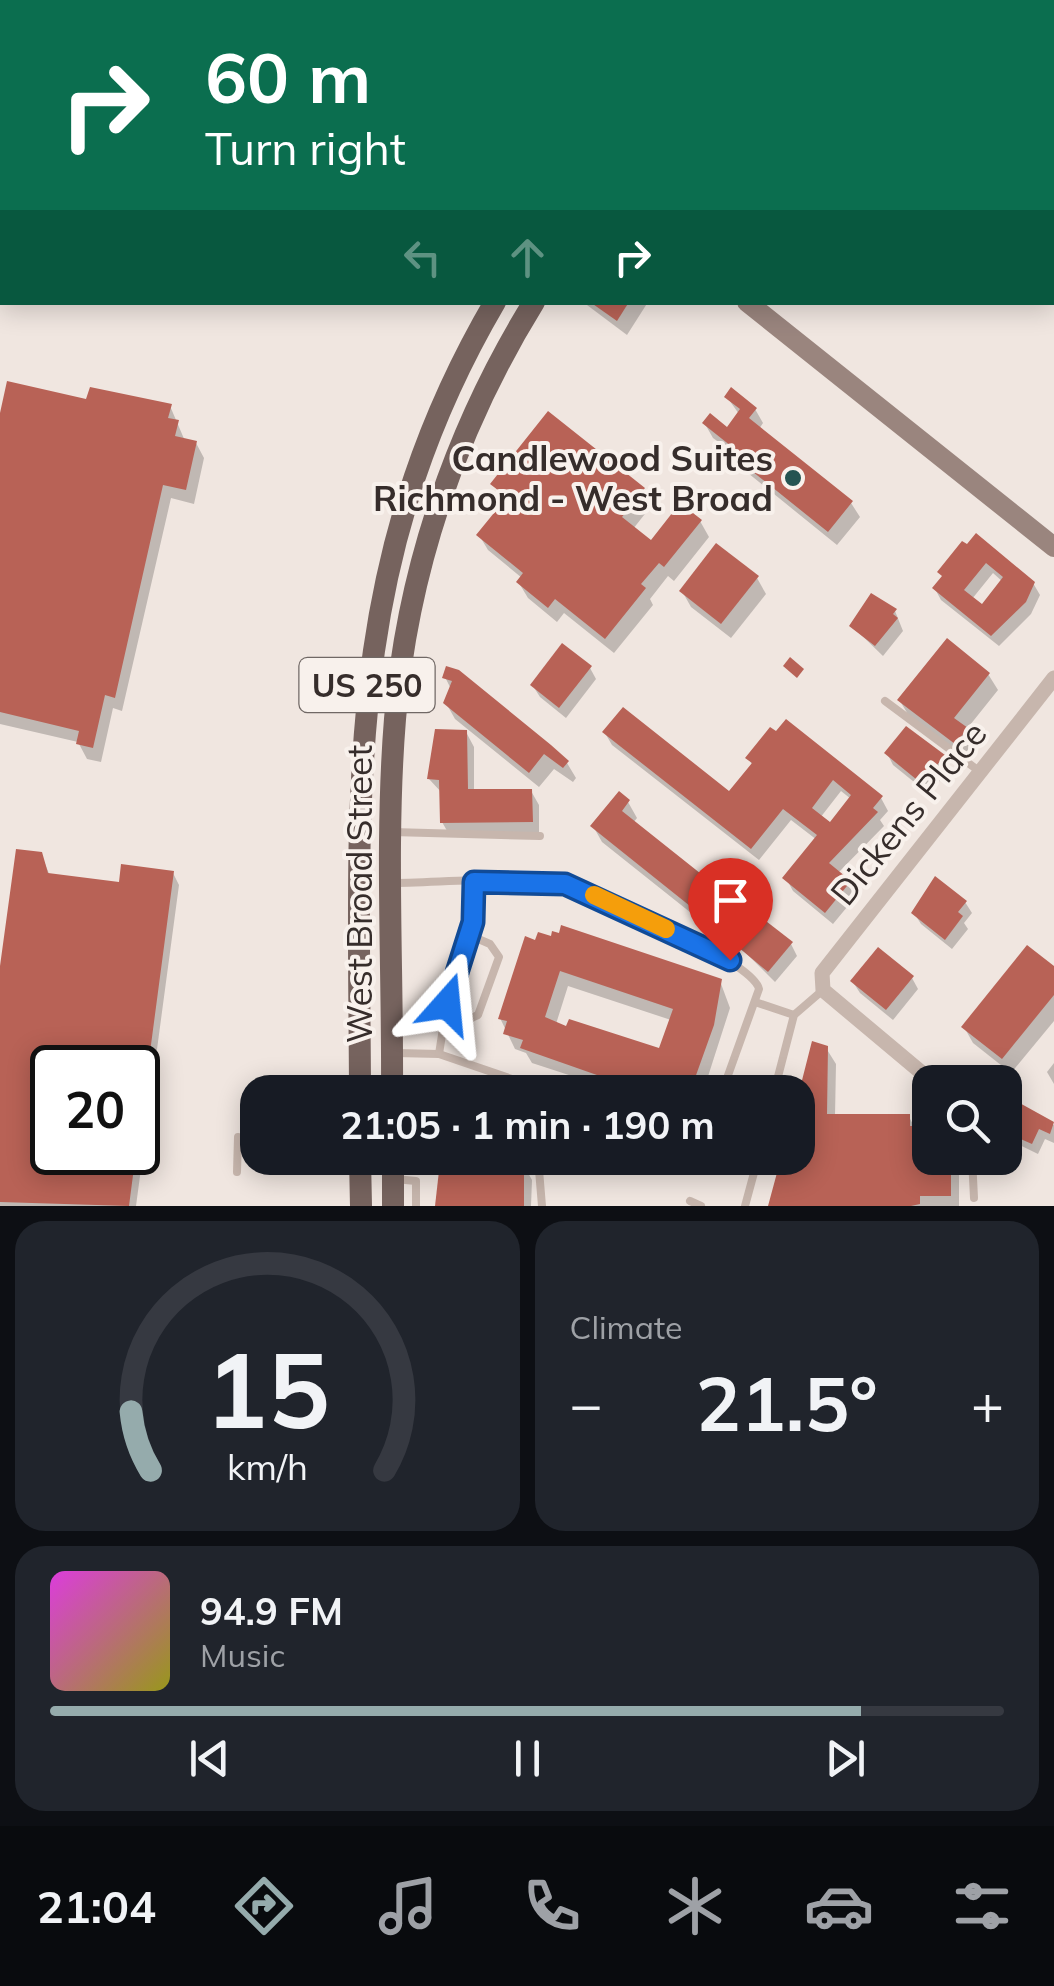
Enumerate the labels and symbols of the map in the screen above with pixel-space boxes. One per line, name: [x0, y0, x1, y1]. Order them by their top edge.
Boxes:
place label: Candlewood Suites Richmond - West Broad: [373, 436, 773, 520]
marker: Candlewood Suites Richmond - West Broad: [782, 467, 804, 489]
road number: US 250: [300, 658, 434, 712]
street label: Dickens Place: [821, 712, 995, 914]
street label: West Broad Street: [337, 745, 381, 1043]
pin: [688, 858, 773, 961]
position arrow: [395, 952, 499, 1056]
speed limit sign: 20: [30, 1045, 160, 1175]

